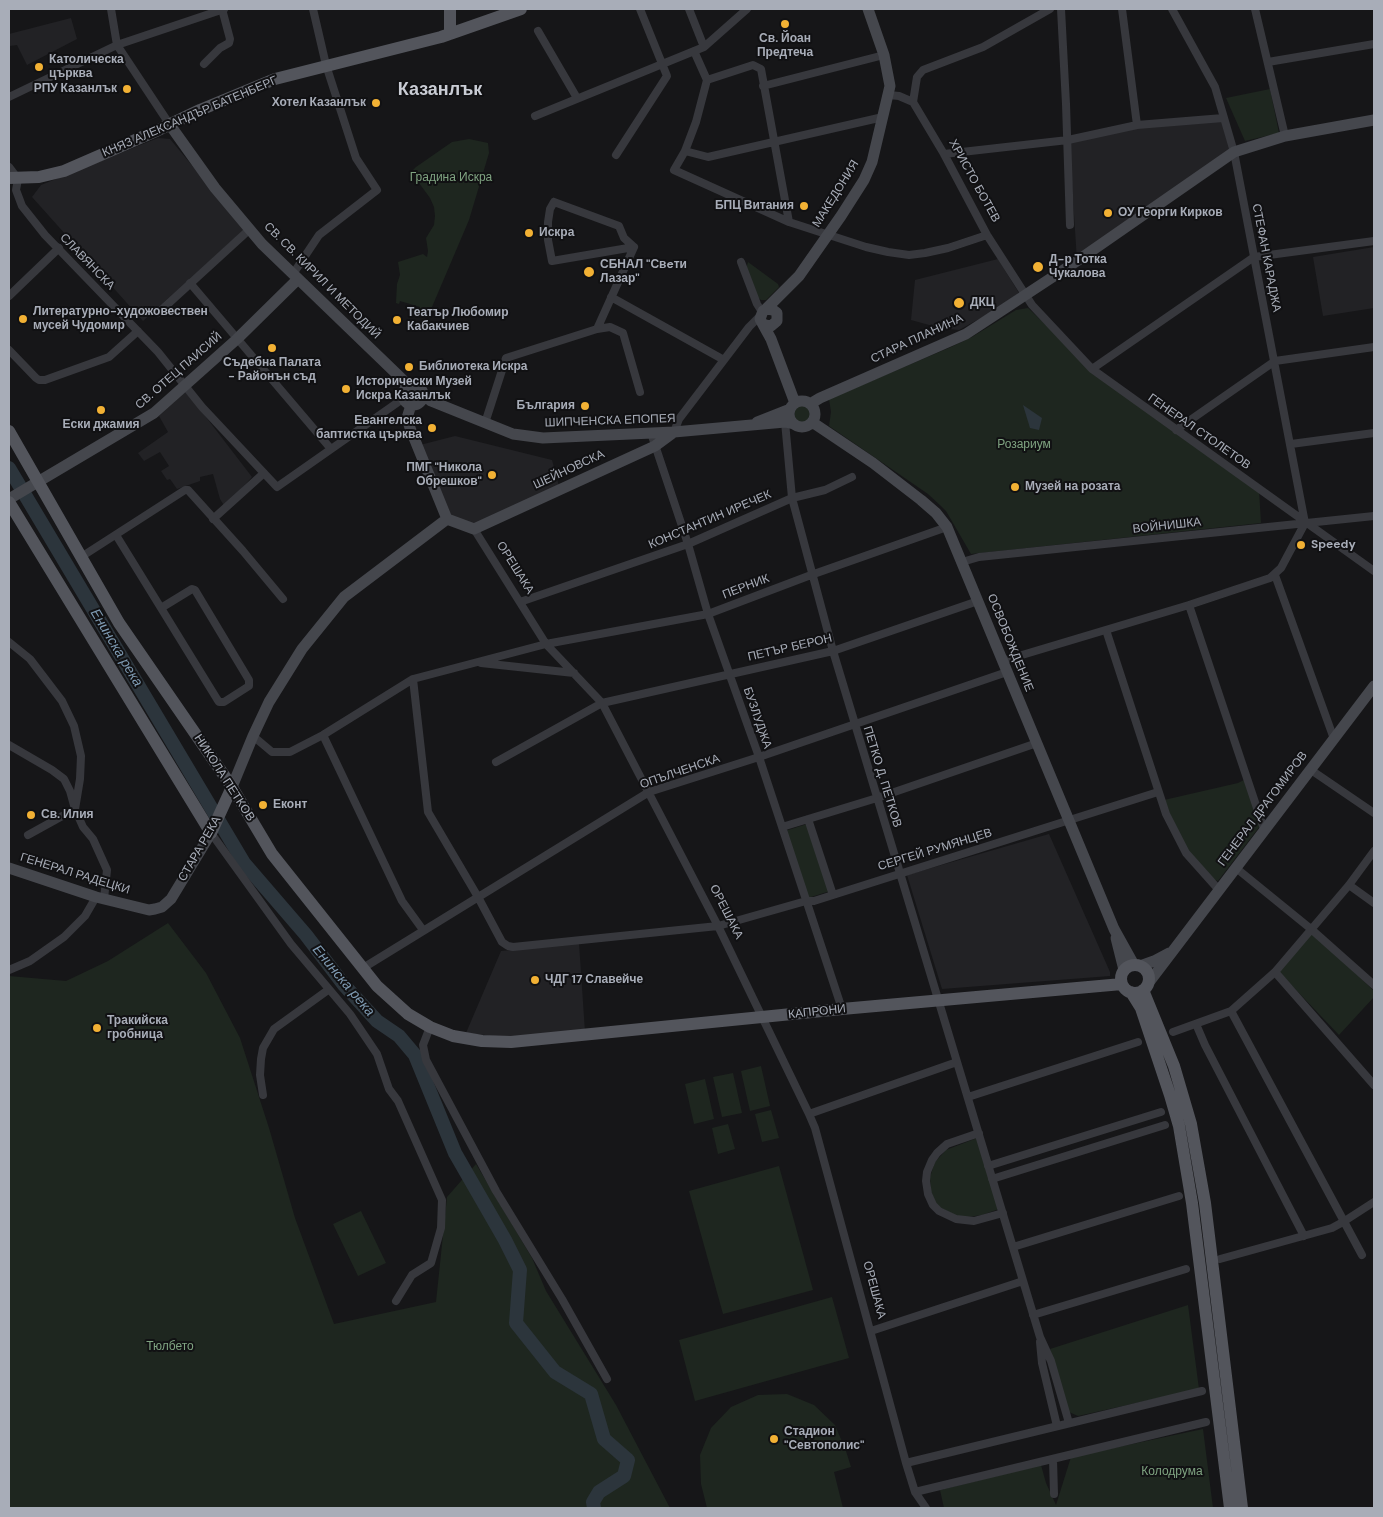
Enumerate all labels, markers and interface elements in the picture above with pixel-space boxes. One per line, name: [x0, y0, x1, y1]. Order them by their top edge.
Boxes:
marker: Св. Йоан Предтеча: [779, 18, 791, 30]
place label: Св. Йоан Предтеча: [757, 32, 813, 60]
place label: Католическа църква: [49, 53, 124, 81]
marker: Католическа църква: [33, 61, 45, 73]
street label: КНЯЗ АЛЕКСАНДЪР БАТЕНБЕРГ: [100, 74, 280, 160]
district label: Казанлък: [398, 79, 482, 101]
place label: РПУ Казанлък: [34, 82, 117, 96]
marker: РПУ Казанлък: [121, 83, 133, 95]
place label: Хотел Казанлък: [272, 96, 366, 110]
marker: Хотел Казанлък: [370, 97, 382, 109]
street label: ХРИСТО БОТЕВ: [945, 137, 1003, 225]
street label: МАКЕДОНИЯ: [810, 158, 862, 230]
park label: Градина Искра: [410, 171, 492, 185]
place label: БПЦ Витания: [715, 199, 794, 213]
marker: БПЦ Витания: [798, 200, 810, 212]
street label: СТЕФАН КАРАДЖА: [1248, 203, 1284, 313]
place label: ОУ Георги Кирков: [1118, 206, 1223, 220]
marker: ОУ Георги Кирков: [1102, 207, 1114, 219]
street label: СВ. СВ. КИРИЛ И МЕТОДИЙ: [261, 220, 383, 342]
place label: Искра: [539, 226, 574, 240]
marker: Искра: [523, 227, 535, 239]
street label: СЛАВЯНСКА: [57, 231, 117, 293]
place label: Д-р Тотка Чукалова: [1049, 253, 1107, 281]
place label: СБНАЛ "Свeти Лазар": [600, 258, 687, 286]
marker: Д-р Тотка Чукалова: [1031, 260, 1045, 274]
marker: СБНАЛ "Свeти Лазар": [582, 265, 596, 279]
marker: ДКЦ: [952, 296, 966, 310]
place label: ДКЦ: [970, 296, 995, 310]
place label: Литературно-художовествен мусей Чудомир: [33, 305, 208, 333]
place label: Театър Любомир Кабакчиев: [407, 306, 509, 334]
street label: СТАРА ПЛАНИНА: [869, 311, 965, 367]
marker: Литературно-художовествен мусей Чудомир: [17, 313, 29, 325]
marker: Театър Любомир Кабакчиев: [391, 314, 403, 326]
street label: СВ. ОТЕЦ ПАИСИЙ: [133, 329, 225, 413]
marker: Съдебна Палата - Районън съд: [266, 342, 278, 354]
place label: Съдебна Палата - Районън съд: [223, 356, 321, 384]
place label: Библиотека Искра: [419, 360, 528, 374]
marker: Библиотека Искра: [403, 361, 415, 373]
place label: Исторически Музей Искра Казанлък: [356, 375, 472, 403]
marker: Исторически Музей Искра Казанлък: [340, 383, 352, 395]
street label: ГЕНЕРАЛ СТОЛЕТОВ: [1145, 391, 1253, 473]
place label: България: [517, 399, 575, 413]
marker: България: [579, 400, 591, 412]
marker: Ески джамия: [95, 404, 107, 416]
street label: ШИПЧЕНСКА ЕПОПЕЯ: [544, 412, 676, 430]
place label: Евангелска баптистка църква: [316, 414, 422, 442]
place label: Ески джамия: [62, 418, 140, 432]
marker: Евангелска баптистка църква: [426, 422, 438, 434]
park label: Розариум: [997, 438, 1051, 452]
street label: ШЕЙНОВСКА: [531, 447, 607, 493]
place label: ПМГ "Никола Обрешков": [406, 461, 482, 489]
marker: ПМГ "Никола Обрешков": [486, 469, 498, 481]
place label: Музей на розата: [1025, 480, 1120, 494]
marker: Музей на розата: [1009, 481, 1021, 493]
street label: КОНСТАНТИН ИРЕЧЕК: [646, 488, 774, 552]
street label: ВОЙНИШКА: [1132, 515, 1202, 537]
place label: Speedy: [1311, 538, 1356, 552]
street label: ОРЕШАКА: [493, 539, 537, 597]
marker: Speedy: [1295, 539, 1307, 551]
street label: ПЕРНИК: [721, 572, 771, 602]
street label: ОСВОБОЖДЕНИЕ: [984, 592, 1036, 694]
water label: Енинска река: [86, 606, 146, 690]
street label: ПЕТЪР БЕРОН: [746, 631, 834, 665]
street label: БУЗЛУДЖА: [740, 685, 774, 751]
street label: ПЕТКО Д. ПЕТКОВ: [860, 725, 904, 829]
street label: НИКОЛА ПЕТКОВ: [191, 732, 257, 824]
street label: ГЕНЕРАЛ ДРАГОМИРОВ: [1215, 749, 1311, 869]
street label: ОПЪЛЧЕНСКА: [638, 752, 722, 792]
place label: Еконт: [273, 798, 307, 812]
marker: Еконт: [257, 799, 269, 811]
place label: Св. Илия: [41, 808, 94, 822]
marker: Св. Илия: [25, 809, 37, 821]
street label: СТАРА РЕКА: [176, 814, 224, 884]
street label: СЕРГЕЙ РУМЯНЦЕВ: [876, 826, 994, 874]
street label: ГЕНЕРАЛ РАДЕЦКИ: [18, 850, 132, 898]
street label: ОРЕШАКА: [706, 882, 746, 942]
water label: Енинска река: [308, 942, 378, 1020]
place label: ЧДГ 17 Славейче: [545, 973, 643, 987]
marker: ЧДГ 17 Славейче: [529, 974, 541, 986]
street label: КАПРОНИ: [787, 1002, 847, 1022]
place label: Тракийска гробница: [107, 1014, 168, 1042]
marker: Тракийска гробница: [91, 1022, 103, 1034]
street label: ОРЕШАКА: [859, 1259, 889, 1321]
park label: Тюлбето: [146, 1340, 194, 1354]
place label: Стадион "Севтополис": [784, 1425, 864, 1453]
marker: Стадион "Севтополис": [768, 1433, 780, 1445]
park label: Колодрума: [1141, 1465, 1203, 1479]

